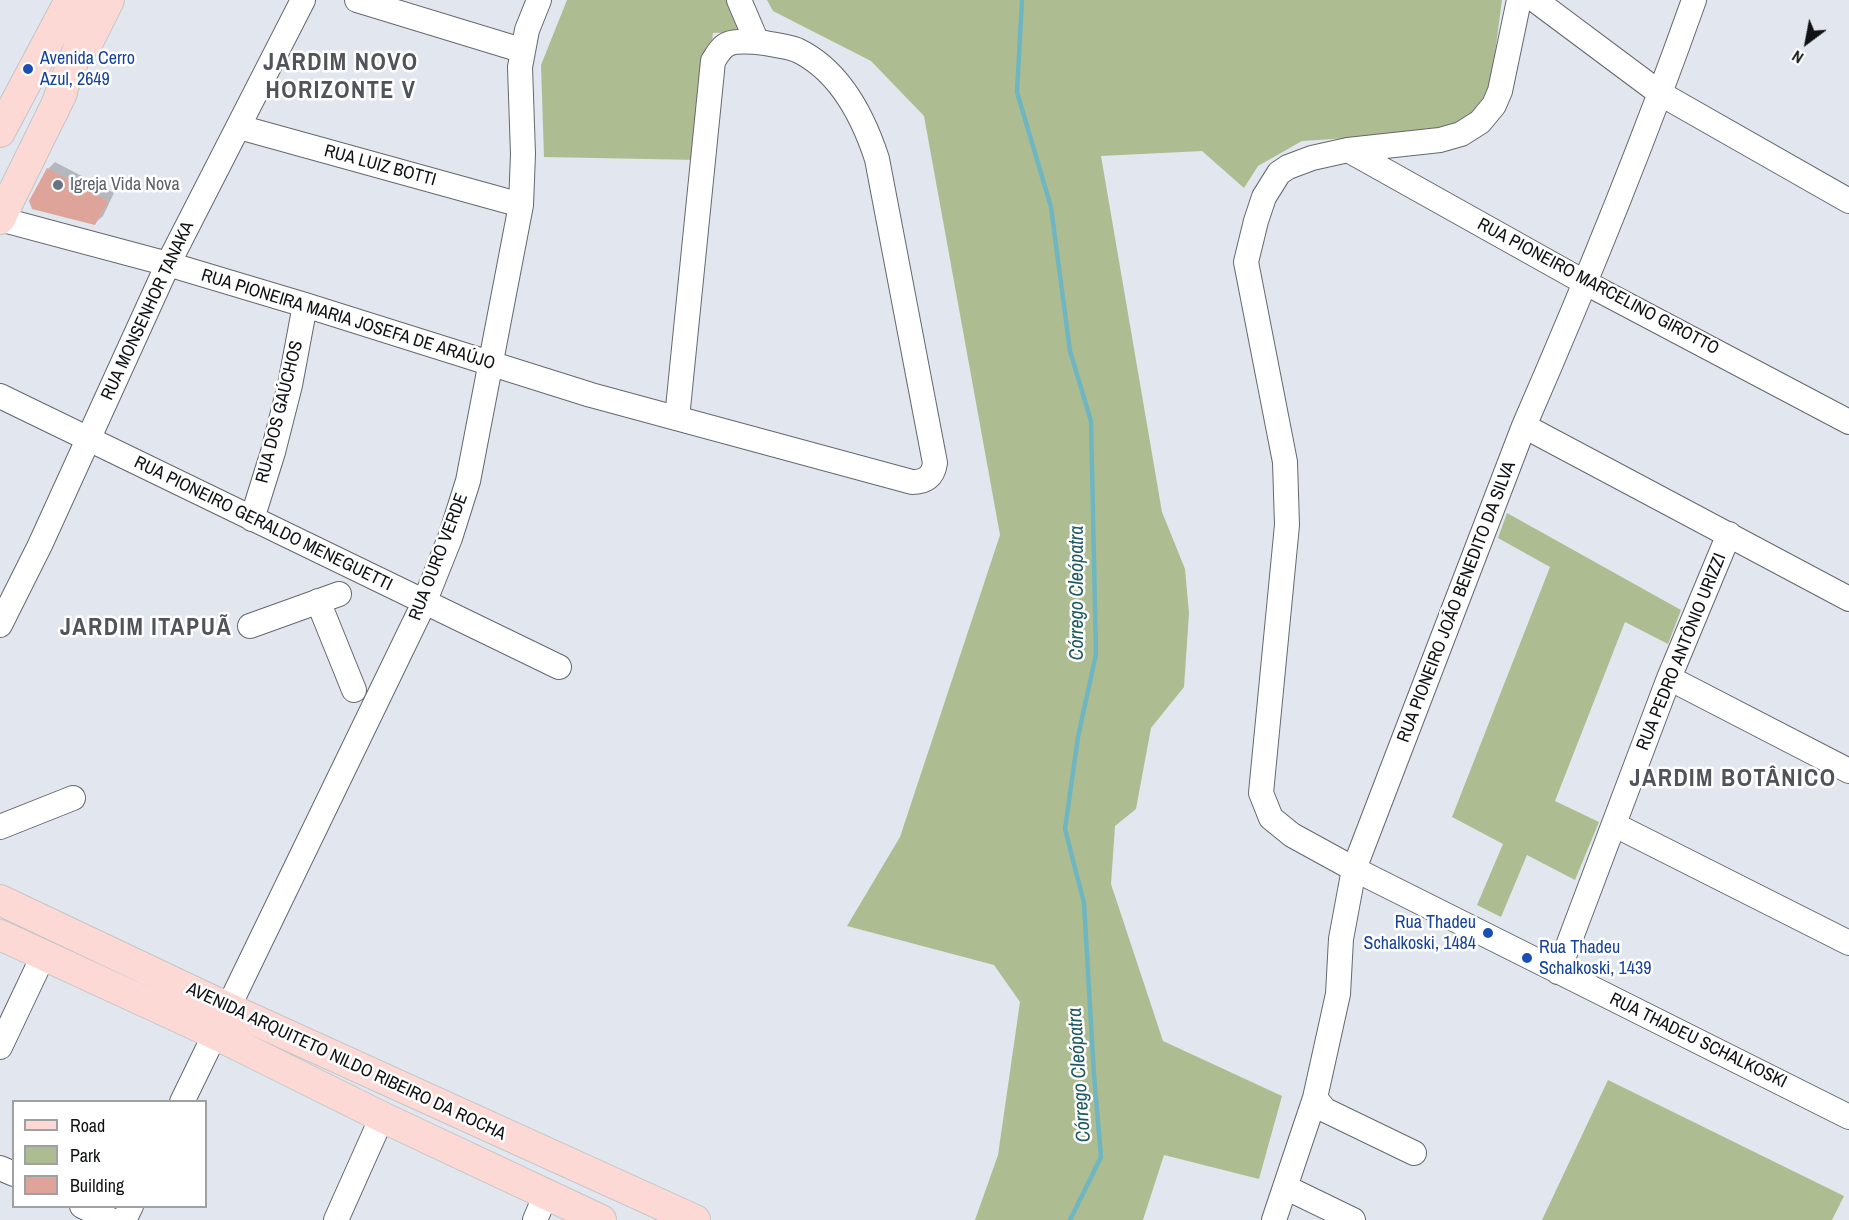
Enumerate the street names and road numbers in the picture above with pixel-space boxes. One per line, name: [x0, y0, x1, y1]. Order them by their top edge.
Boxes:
street label: RUA LUIZ BOTTI: [322, 141, 438, 191]
street label: RUA PIONEIRO MARCELINO GIROTTO: [1474, 214, 1722, 360]
street label: RUA MONSENHOR TANAKA: [97, 218, 199, 404]
street label: RUA PIONEIRA MARIA JOSEFA DE ARAÚJO: [199, 265, 497, 375]
street label: RUA DOS GAÚCHOS: [252, 339, 308, 485]
street label: RUA PIONEIRO GERALDO MENEGUETTI: [130, 452, 396, 596]
street label: RUA PIONEIRO JOÃO BENEDITO DA SILVA: [1393, 458, 1521, 746]
street label: RUA OURO VERDE: [405, 490, 473, 624]
street label: RUA PEDRO ANTÔNIO URIZZI: [1633, 550, 1731, 754]
street label: AVENIDA ARQUITETO NILDO RIBEIRO DA ROCHA: [183, 978, 509, 1146]
street label: RUA THADEU SCHALKOSKI: [1606, 989, 1790, 1093]

